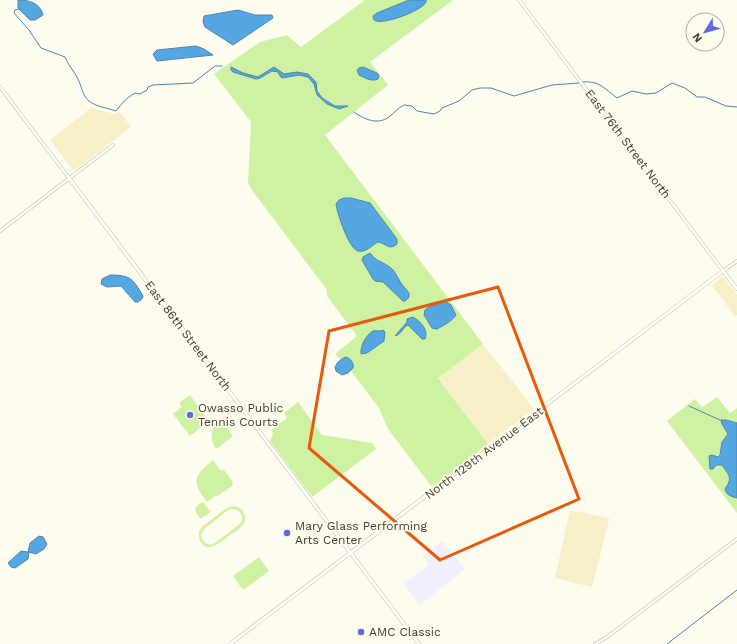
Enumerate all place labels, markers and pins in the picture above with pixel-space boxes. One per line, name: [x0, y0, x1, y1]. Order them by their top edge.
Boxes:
place label: Owasso Public Tennis Courts: [198, 401, 284, 429]
marker: Owasso Public Tennis Courts: [185, 410, 195, 420]
place label: Mary Glass Performing Arts Center: [295, 519, 427, 547]
marker: Mary Glass Performing Arts Center: [282, 528, 292, 538]
place label: AMC Classic: [369, 625, 441, 639]
marker: AMC Classic: [356, 627, 366, 637]

